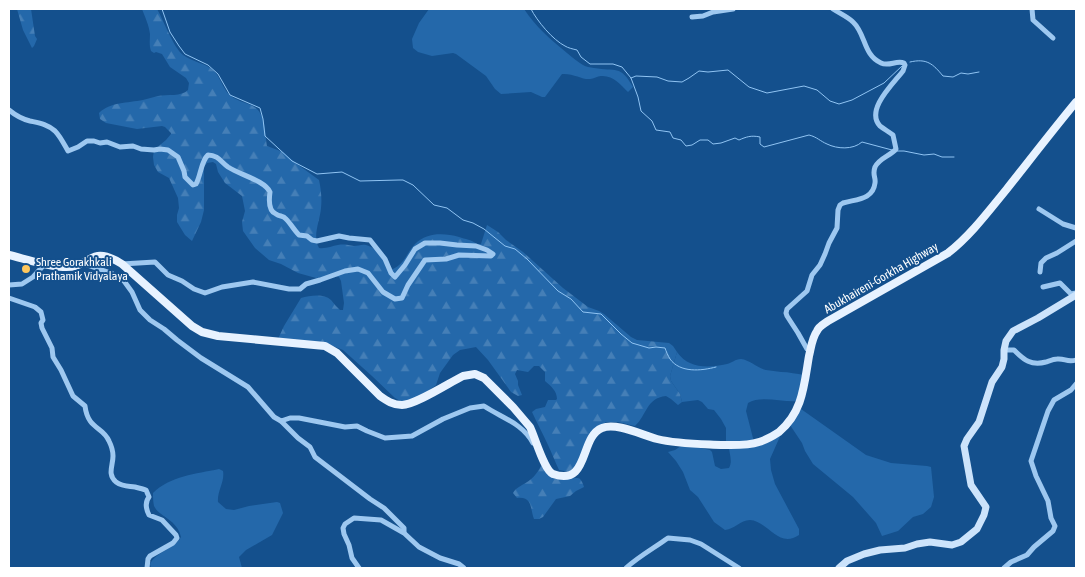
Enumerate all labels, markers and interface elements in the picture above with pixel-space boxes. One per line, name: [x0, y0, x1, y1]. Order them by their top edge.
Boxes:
street label: Abukhaireni-Gorkha Highway: [821, 240, 941, 316]
place label: Shree Gorakhkali Prathamik Vidyalaya: [36, 255, 128, 283]
marker: Shree Gorakhkali Prathamik Vidyalaya: [20, 263, 32, 275]

